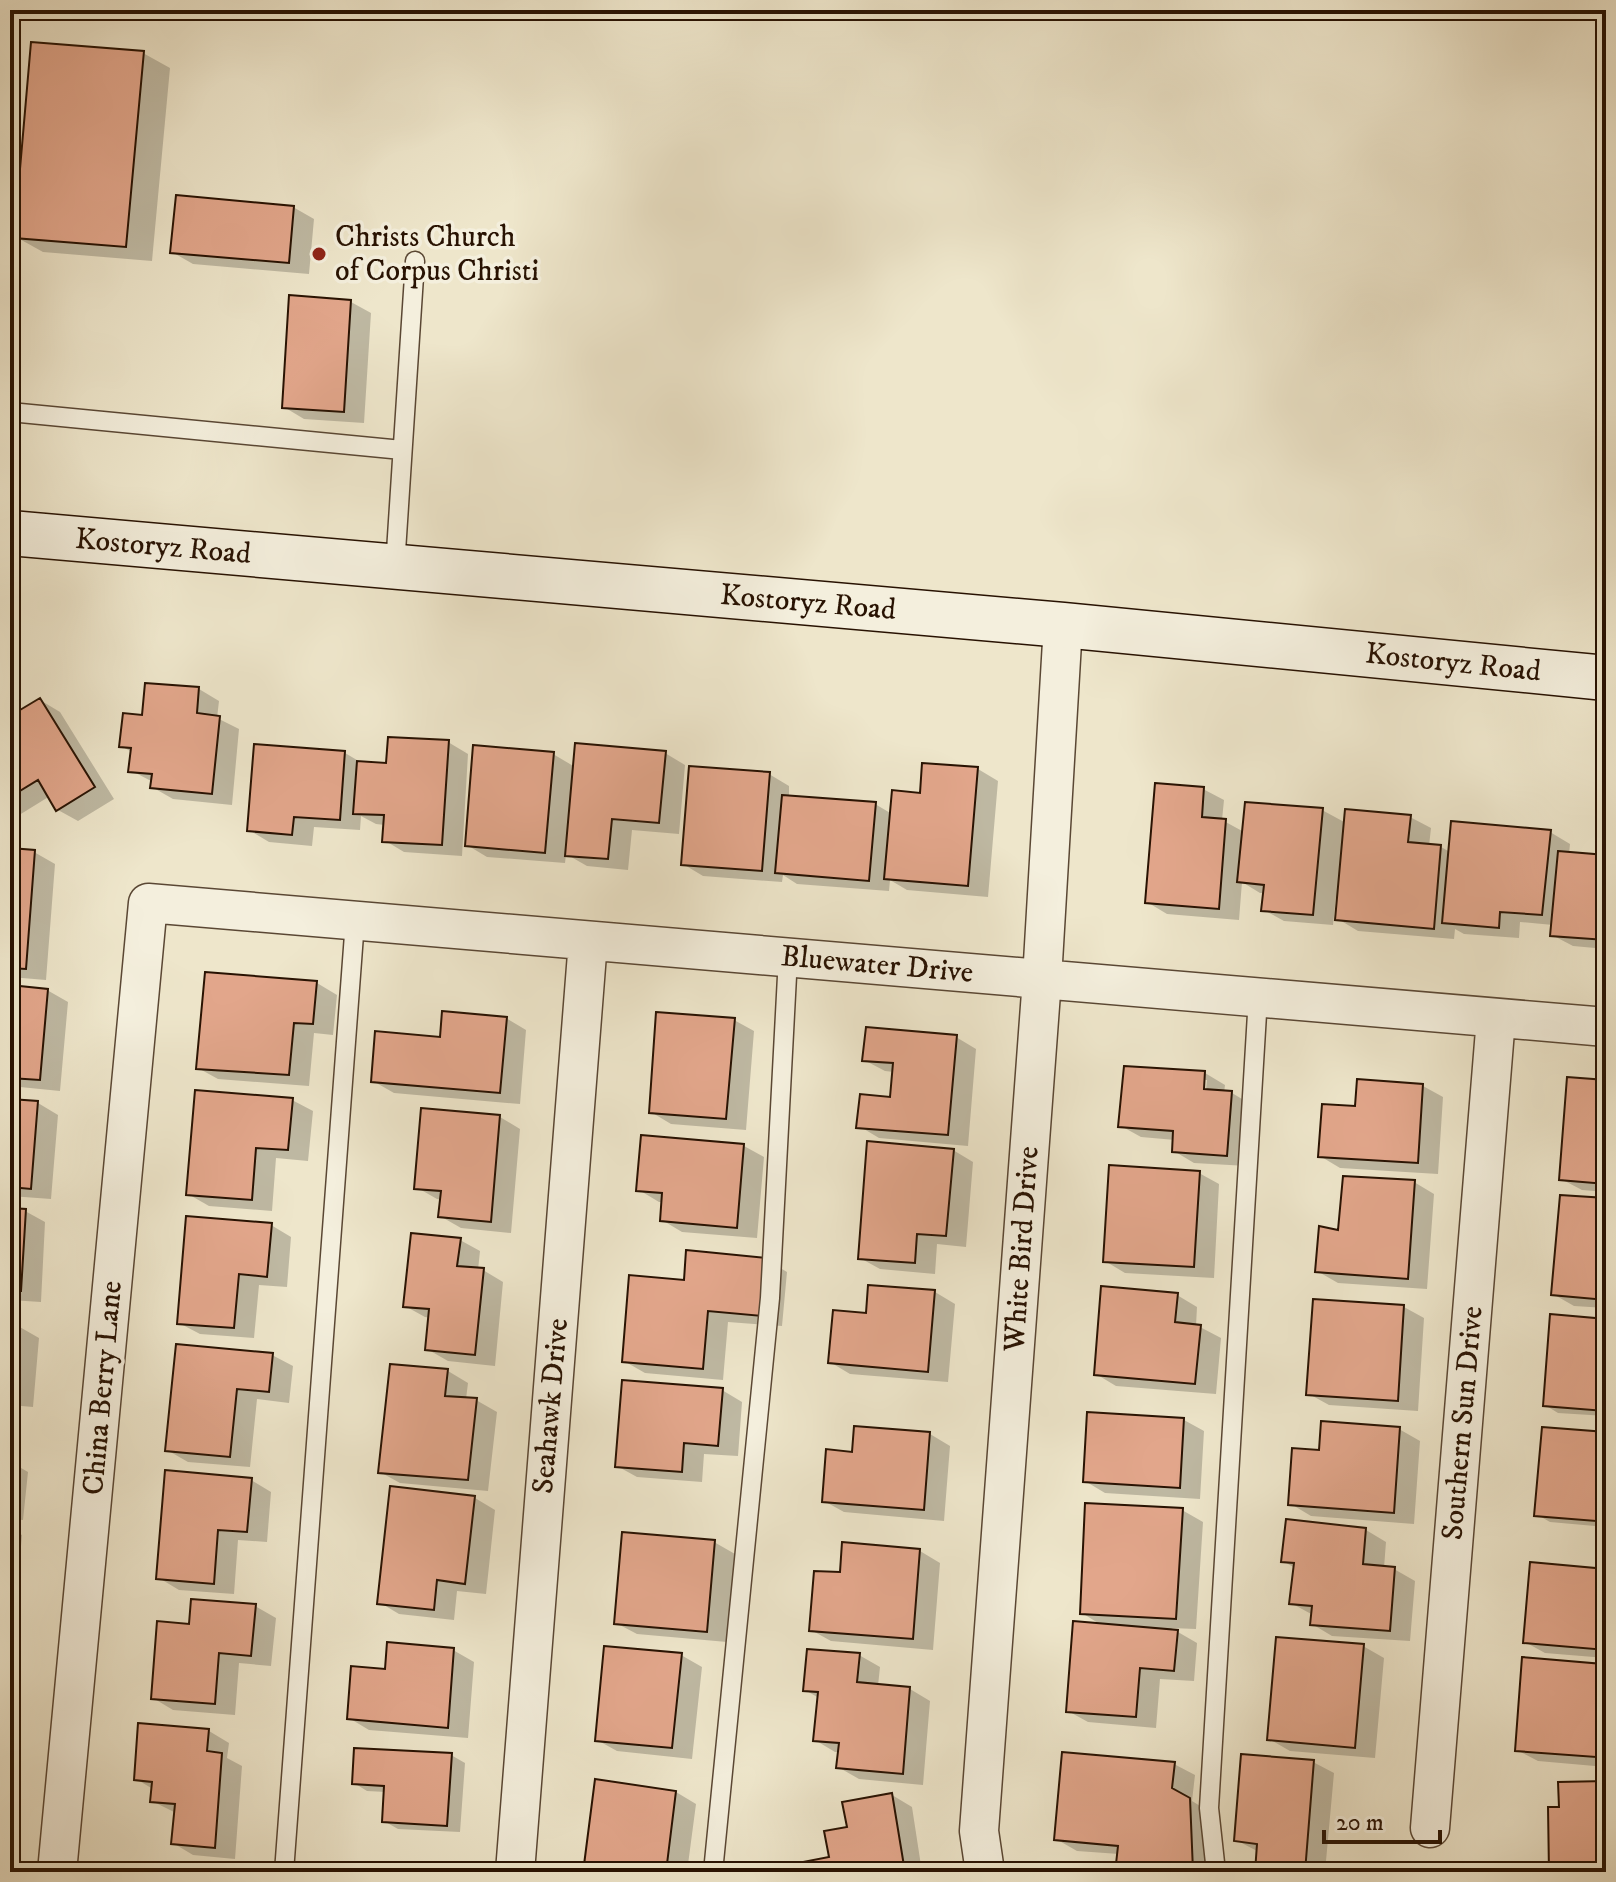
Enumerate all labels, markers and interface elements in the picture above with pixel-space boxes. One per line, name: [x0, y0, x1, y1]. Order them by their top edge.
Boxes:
place label: Christs Church of Corpus Christi: [335, 219, 539, 290]
marker: Christs Church of Corpus Christi: [310, 245, 328, 263]
street label: Kostoryz Road: [73, 521, 253, 573]
street label: Kostoryz Road: [718, 577, 898, 629]
street label: Kostoryz Road: [1363, 635, 1543, 691]
street label: Bluewater Drive: [779, 938, 975, 992]
street label: White Bird Drive: [996, 1145, 1048, 1354]
street label: China Berry Lane: [75, 1279, 131, 1497]
street label: Southern Sun Drive: [1434, 1304, 1492, 1542]
street label: Seahawk Drive: [525, 1317, 577, 1495]
scale bar: [1324, 1794, 1440, 1844]
text: 20 m: [1336, 1808, 1384, 1838]

